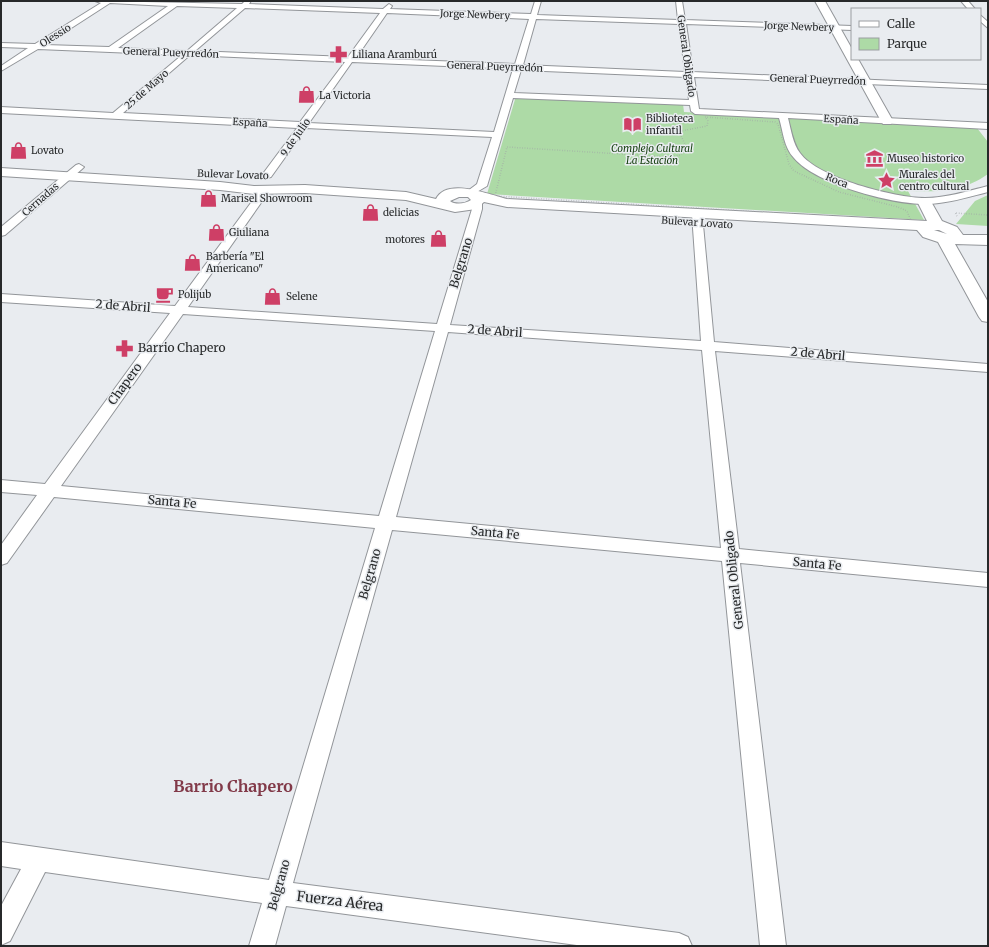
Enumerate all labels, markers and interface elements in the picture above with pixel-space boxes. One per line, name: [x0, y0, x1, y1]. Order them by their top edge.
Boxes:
street label: Jorge Newbery: [439, 7, 511, 22]
legend: [851, 8, 981, 60]
street label: General Obligado: [674, 14, 699, 98]
text: Calle: [887, 16, 915, 31]
street label: Jorge Newbery: [763, 19, 835, 34]
street label: Olessio: [37, 21, 73, 50]
text: Parque: [887, 36, 927, 51]
street label: General Pueyrredón: [123, 44, 220, 61]
pharmacy icon: Liliana Aramburú: [329, 44, 349, 64]
place label: Liliana Aramburú: [352, 48, 437, 61]
street label: General Pueyrredón: [447, 58, 544, 75]
street label: 25 de Mayo: [122, 67, 171, 112]
street label: General Pueyrredón: [770, 71, 867, 88]
shop icon: La Victoria: [296, 85, 316, 105]
place label: La Victoria: [319, 89, 371, 102]
place label: Biblioteca infantil: [646, 112, 694, 137]
street label: España: [823, 112, 859, 127]
library icon: Biblioteca infantil: [623, 114, 643, 134]
street label: España: [232, 115, 268, 130]
street label: 9 de Julio: [278, 115, 313, 159]
shop icon: Lovato: [8, 140, 28, 160]
park label: Complejo Cultural La Estación: [611, 142, 693, 167]
place label: Lovato: [31, 144, 64, 157]
museum icon: Museo historico: [864, 148, 884, 168]
place label: Museo historico: [887, 152, 964, 165]
street label: Bulevar Lovato: [197, 167, 269, 182]
place label: Murales del centro cultural: [899, 168, 969, 193]
street label: Roca: [824, 170, 851, 191]
place icon: Murales del centro cultural: [876, 170, 896, 190]
street label: Cernadas: [19, 180, 61, 219]
shop icon: Marisel Showroom: [198, 188, 218, 208]
place label: Marisel Showroom: [221, 192, 313, 205]
shop icon: delicias: [360, 202, 380, 222]
place label: delicias: [383, 206, 419, 219]
street label: Bulevar Lovato: [661, 214, 733, 231]
shop icon: Giuliana: [206, 222, 226, 242]
place label: Giuliana: [229, 226, 270, 239]
shop icon: motores: [428, 229, 448, 249]
place label: motores: [385, 233, 425, 246]
street label: Belgrano: [446, 236, 475, 290]
place label: Barbería "El Americano": [205, 250, 264, 275]
shop icon: Barbería "El Americano": [183, 252, 203, 272]
cafe icon: Polijub: [155, 284, 175, 304]
shop icon: Selene: [263, 286, 283, 306]
place label: Polijub: [178, 288, 211, 301]
place label: Selene: [286, 290, 317, 303]
street label: 2 de Abril: [95, 296, 151, 315]
street label: 2 de Abril: [467, 321, 523, 340]
pharmacy icon: Barrio Chapero: [115, 338, 135, 358]
place label: Barrio Chapero: [138, 340, 225, 355]
street label: 2 de Abril: [790, 344, 846, 363]
street label: Chapero: [104, 360, 145, 408]
street label: Santa Fe: [147, 492, 197, 511]
street label: Santa Fe: [470, 523, 520, 542]
street label: General Obligado: [721, 530, 746, 630]
street label: Belgrano: [355, 547, 384, 601]
street label: Santa Fe: [792, 554, 842, 573]
district label: Barrio Chapero: [173, 776, 293, 796]
street label: Belgrano: [264, 858, 293, 912]
street label: Fuerza Aérea: [296, 887, 385, 915]

